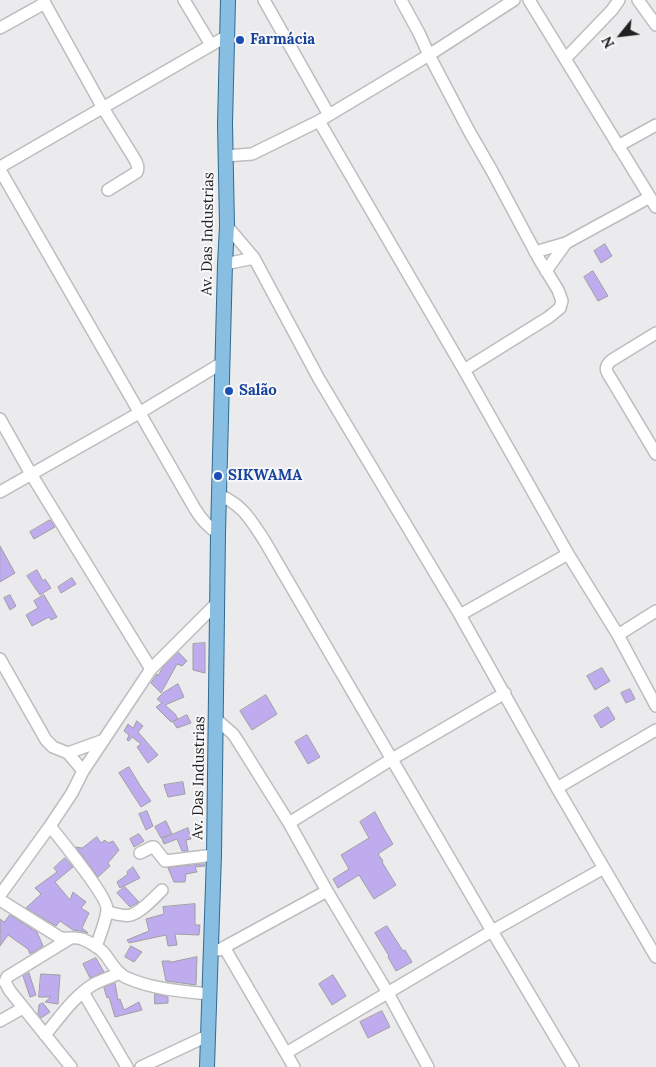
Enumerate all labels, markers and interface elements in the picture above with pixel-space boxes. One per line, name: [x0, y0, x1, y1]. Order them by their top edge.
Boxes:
north arrow: [596, 10, 646, 60]
place label: Farmácia: [250, 31, 315, 49]
text: N: [597, 33, 618, 51]
marker: Farmácia: [234, 34, 246, 46]
street label: Av. Das Industrias: [198, 172, 218, 296]
place label: Salão: [239, 382, 277, 400]
marker: Salão: [223, 385, 235, 397]
place label: SIKWAMA: [228, 467, 302, 485]
marker: SIKWAMA: [212, 470, 224, 482]
street label: Av. Das Industrias: [189, 716, 209, 840]

